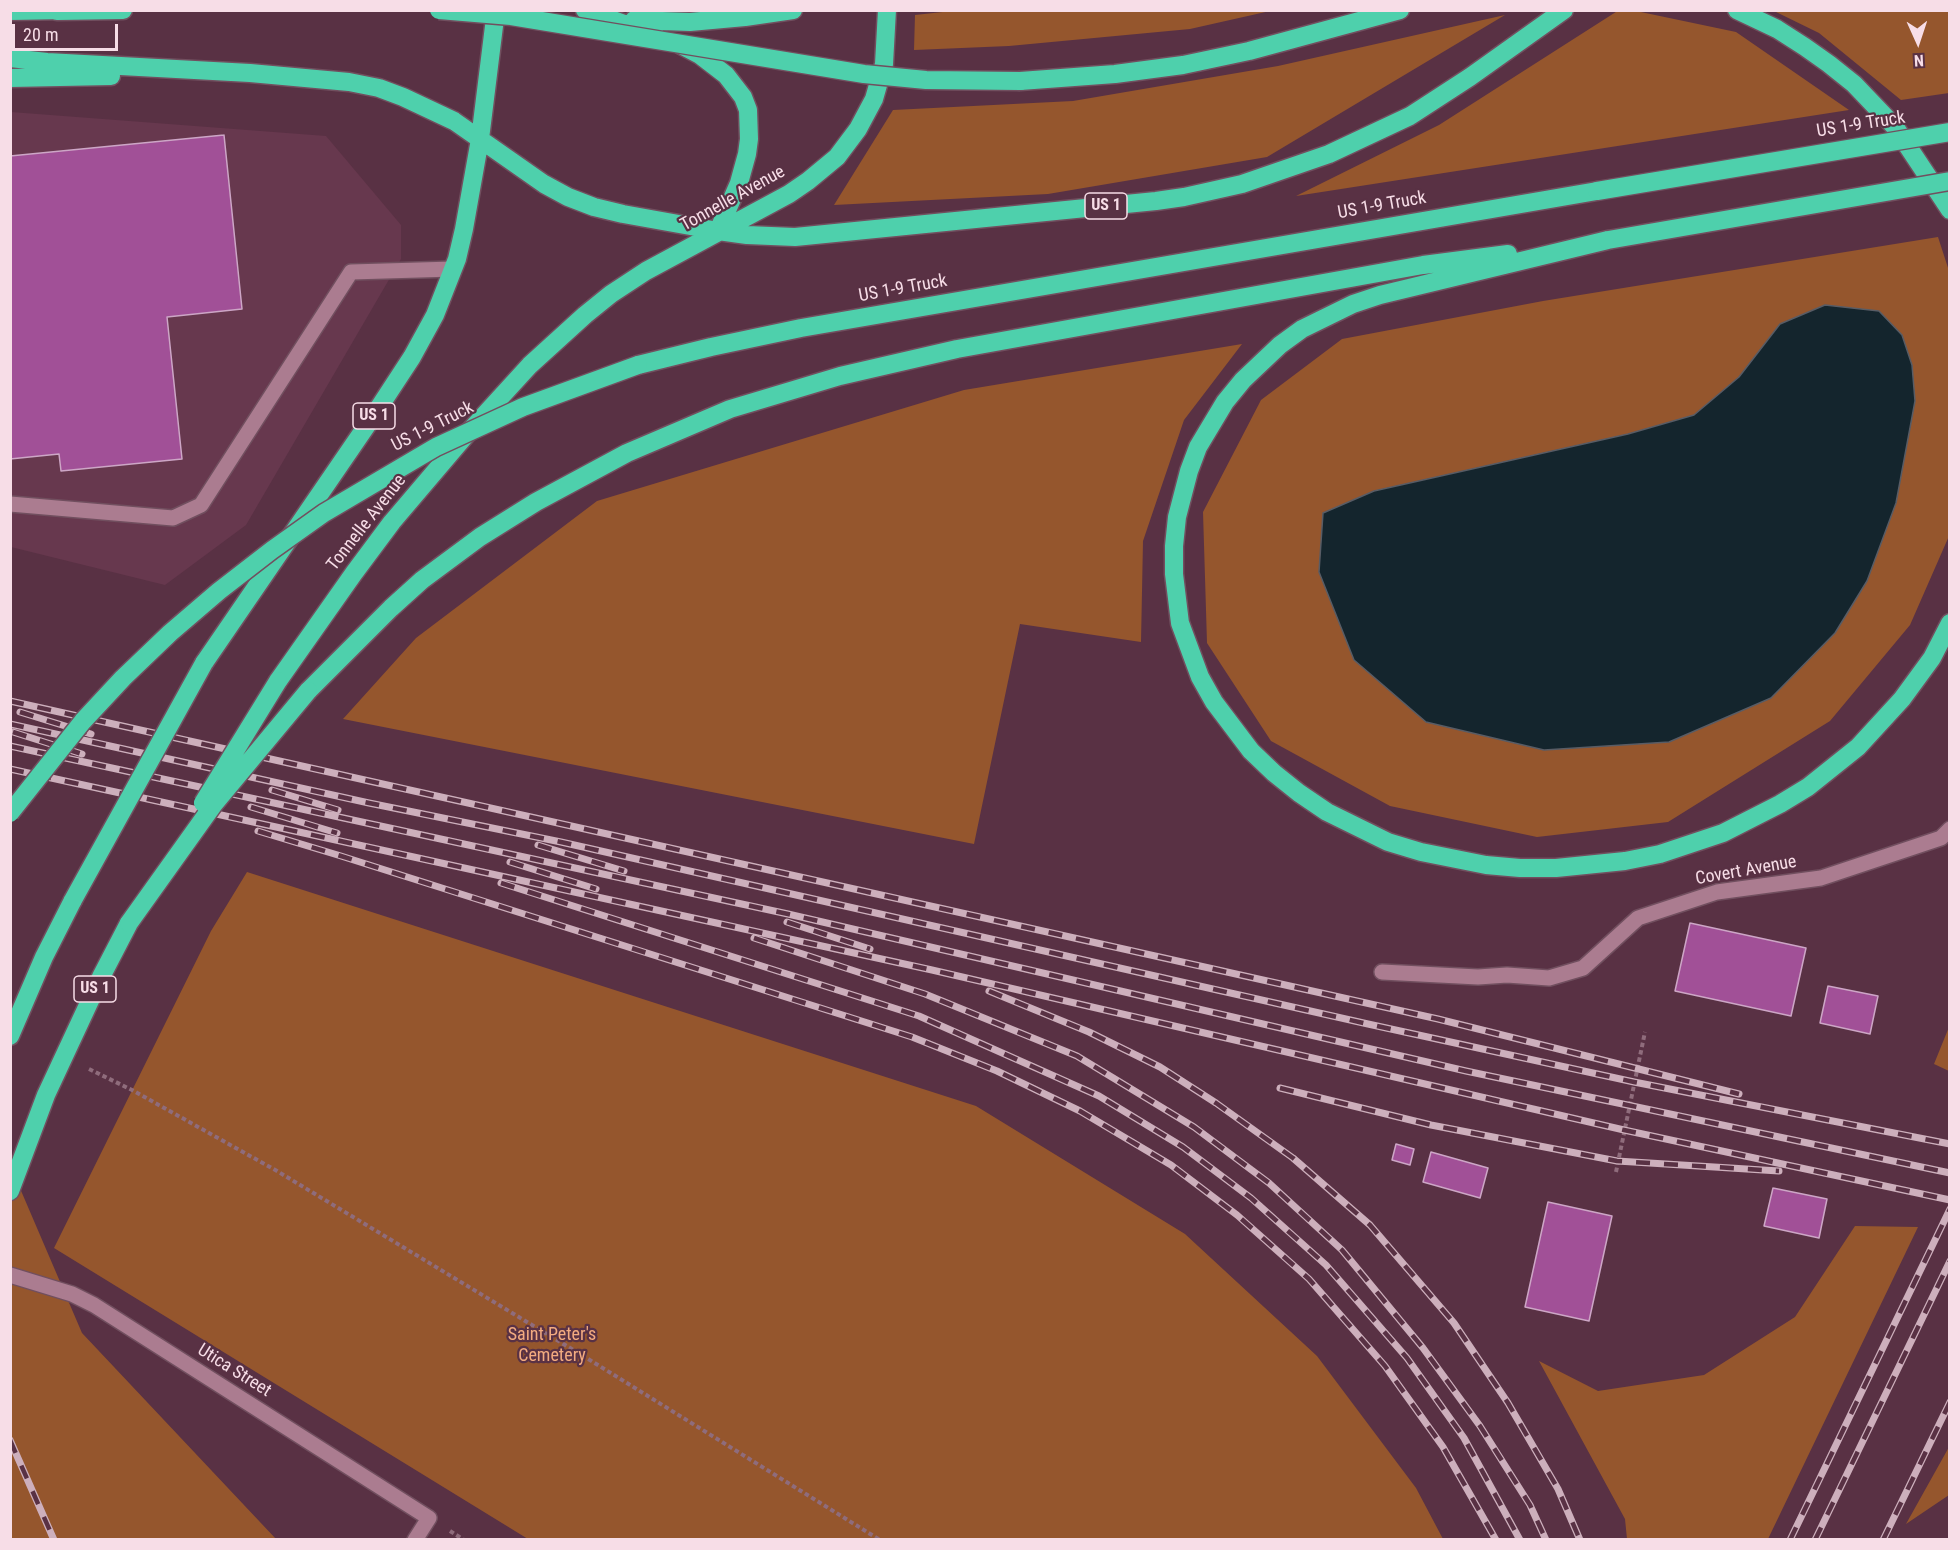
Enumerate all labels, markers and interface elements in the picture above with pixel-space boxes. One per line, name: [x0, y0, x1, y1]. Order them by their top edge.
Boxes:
scale bar: [15, 12, 122, 50]
north arrow: [1888, 12, 1948, 72]
text: 20 m: [23, 24, 58, 45]
text: N: [1914, 51, 1924, 70]
street label: US 1-9 Truck: [1815, 107, 1907, 143]
street label: Tonnelle Avenue: [677, 161, 789, 237]
street label: US 1-9 Truck: [1336, 188, 1428, 224]
road number: US 1: [1085, 193, 1127, 219]
street label: US 1-9 Truck: [857, 271, 949, 307]
street label: US 1-9 Truck: [388, 397, 478, 457]
road number: US 1: [353, 403, 395, 429]
street label: Tonnelle Avenue: [323, 471, 411, 575]
street label: Covert Avenue: [1694, 851, 1798, 891]
road number: US 1: [74, 976, 116, 1002]
park label: Saint Peter's Cemetery: [508, 1324, 596, 1366]
street label: Utica Street: [193, 1340, 275, 1402]

